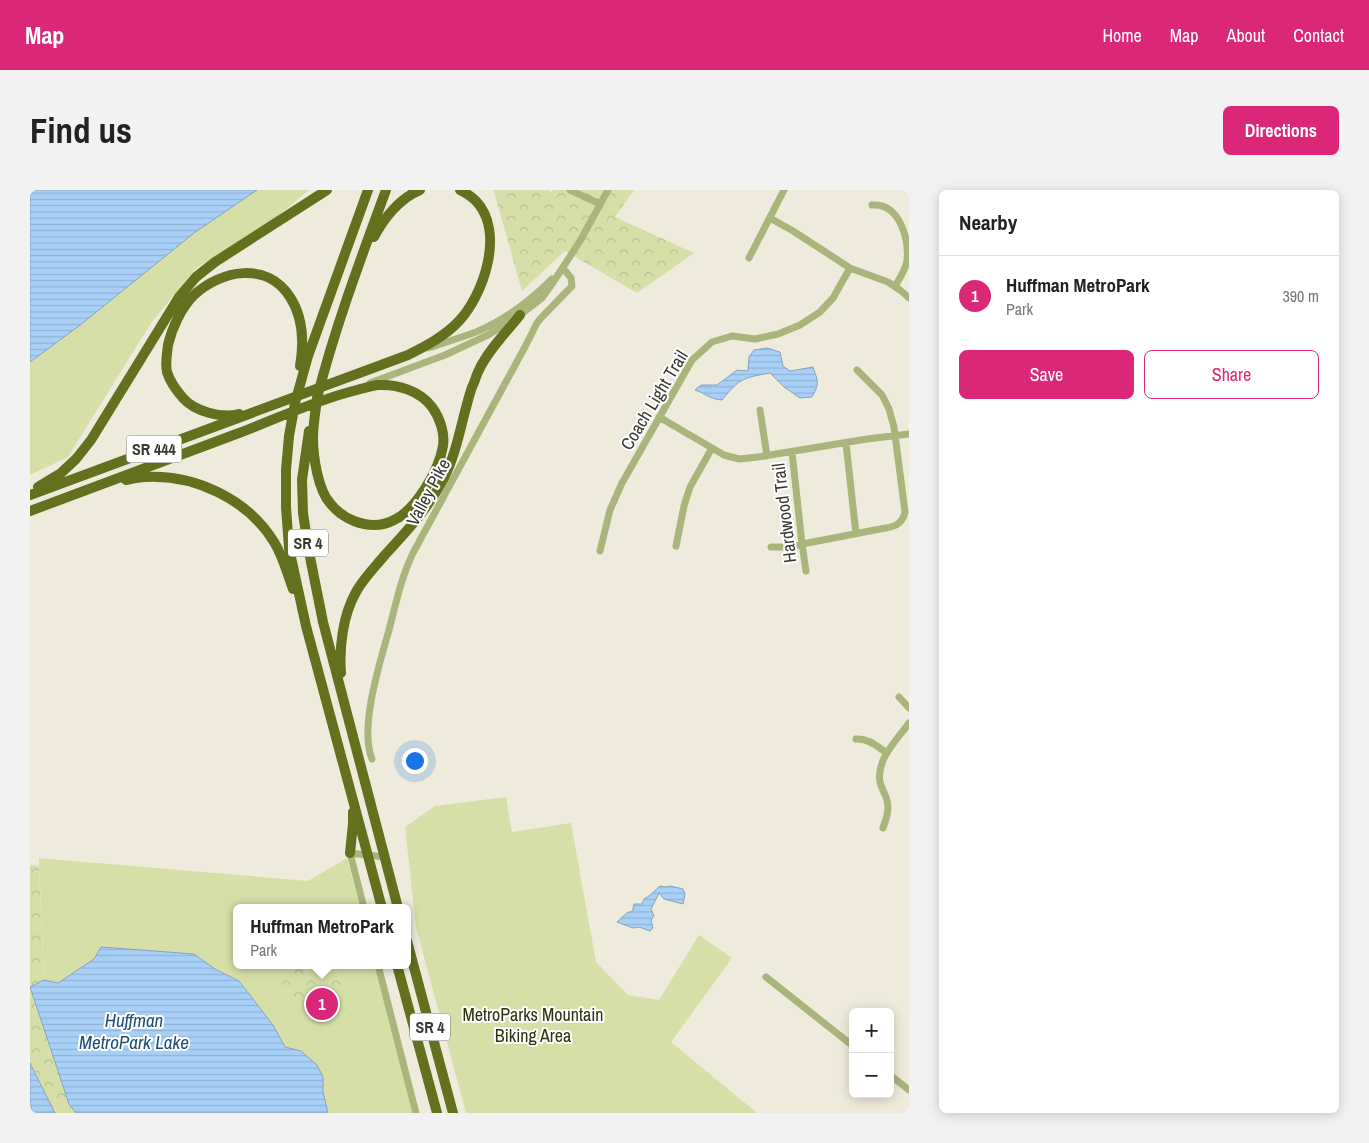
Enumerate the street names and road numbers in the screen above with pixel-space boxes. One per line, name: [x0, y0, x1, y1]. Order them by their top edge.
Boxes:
street label: Coach Light Trail: [614, 345, 694, 455]
road number: SR 444: [126, 435, 182, 462]
street label: Valley Pike: [400, 454, 456, 530]
street label: Hardwood Trail: [765, 462, 803, 564]
road number: SR 4: [288, 529, 328, 556]
road number: SR 4: [410, 1014, 450, 1040]

